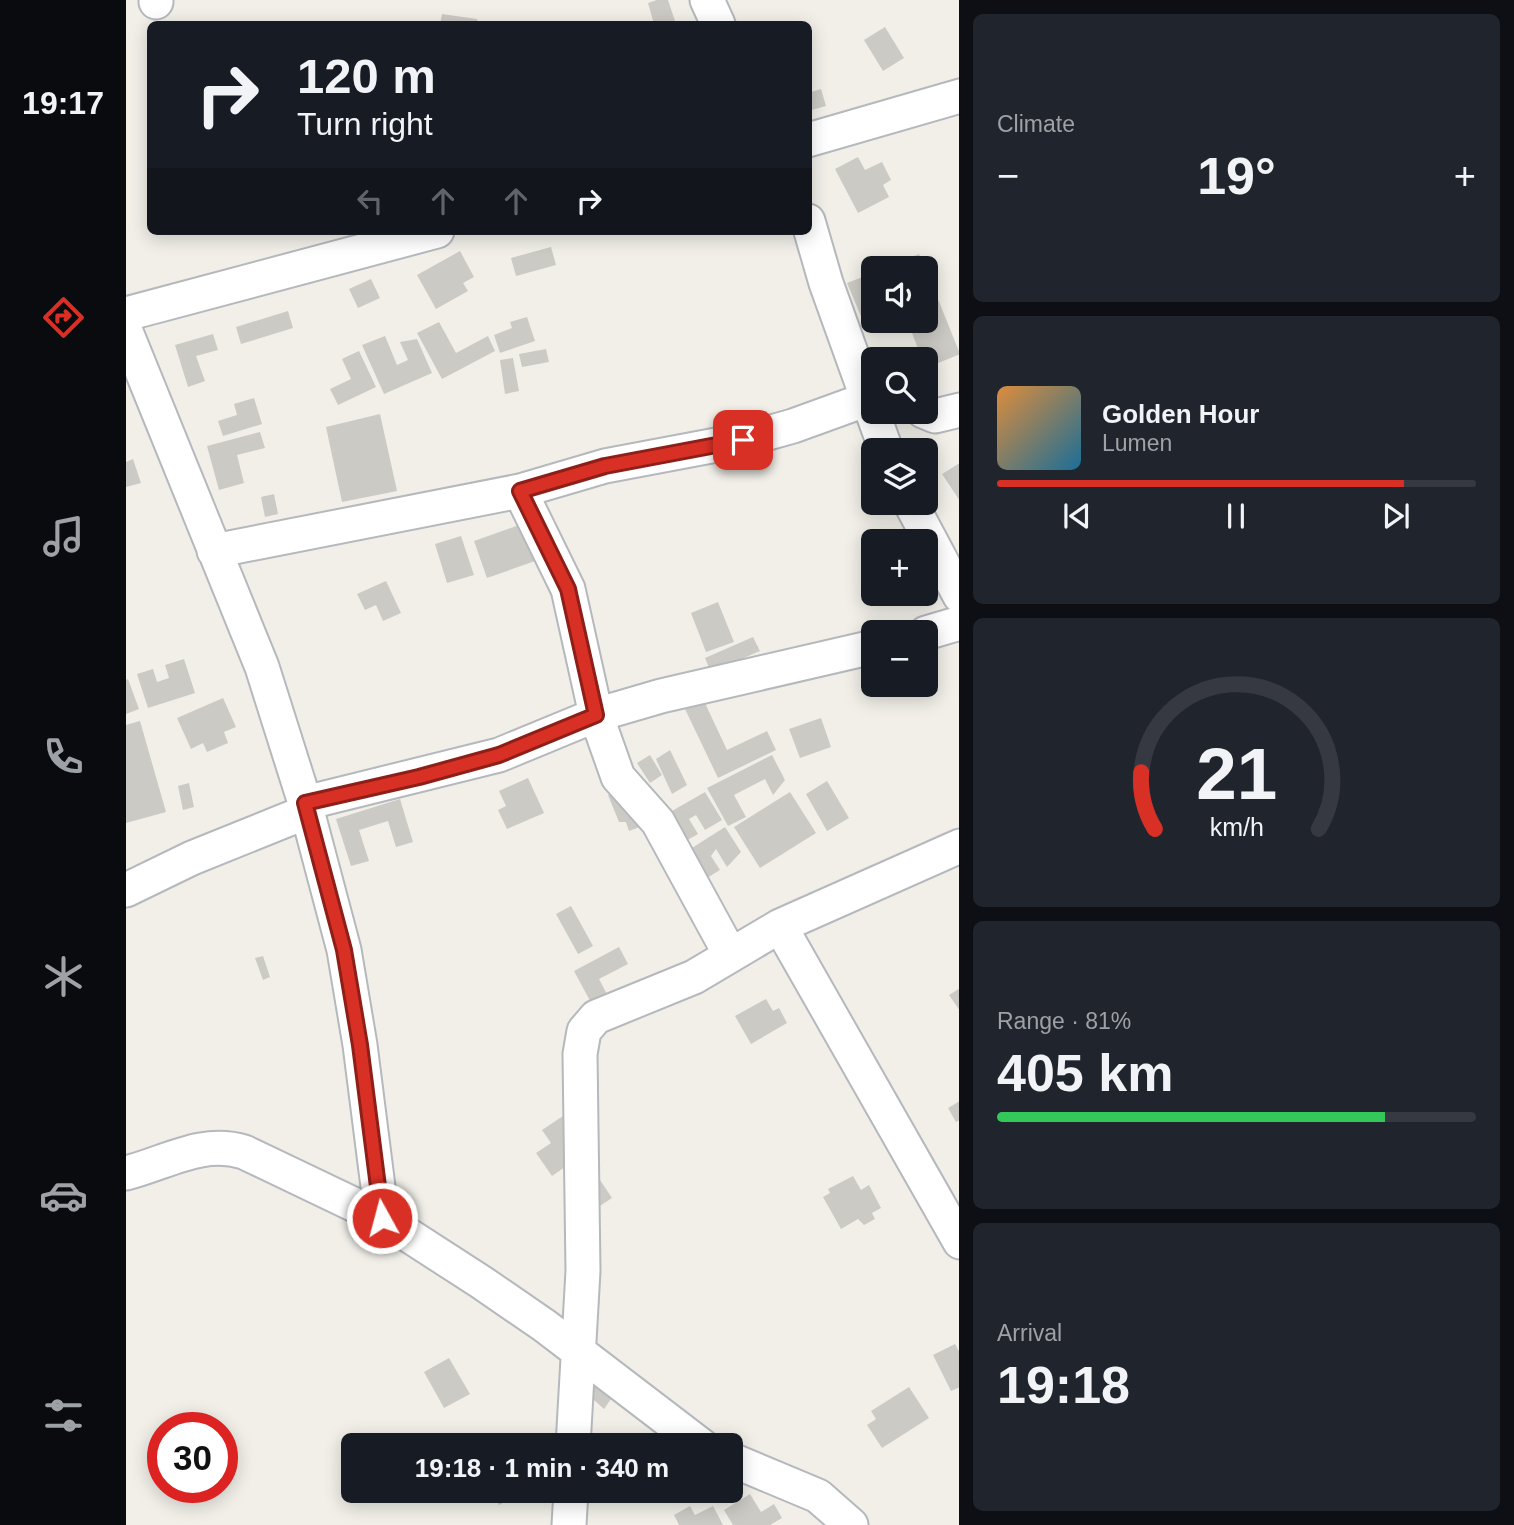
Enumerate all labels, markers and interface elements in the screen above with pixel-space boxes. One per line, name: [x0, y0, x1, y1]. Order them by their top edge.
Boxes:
icon: right: [182, 49, 273, 140]
text: 120 m: [297, 49, 436, 103]
text: 19:17: [22, 85, 104, 121]
text: Turn right: [297, 106, 433, 142]
text: Climate: [997, 111, 1075, 137]
text: 19°: [1197, 147, 1276, 205]
text: −: [997, 155, 1019, 197]
text: +: [1454, 155, 1476, 197]
icon: left: [351, 182, 389, 220]
icon: ahead: [424, 182, 462, 220]
icon: ahead: [497, 182, 535, 220]
icon: right: [570, 182, 608, 220]
map controls: [861, 256, 938, 697]
button: sound: [861, 256, 938, 333]
icon: directions: [39, 293, 88, 342]
button: search: [861, 347, 938, 424]
text: Golden Hour: [1102, 399, 1259, 429]
pin: [713, 410, 773, 470]
icon: arrive: [724, 421, 762, 459]
text: Lumen: [1102, 430, 1172, 456]
button: layers: [861, 438, 938, 515]
icon: previous: [1058, 497, 1096, 535]
icon: pause: [1217, 497, 1255, 535]
icon: next: [1377, 497, 1415, 535]
icon: music: [39, 512, 88, 561]
button: +: [861, 529, 938, 606]
button: −: [861, 620, 938, 697]
icon: phone: [39, 732, 88, 781]
text: 21: [1196, 733, 1277, 814]
text: km/h: [1209, 812, 1264, 840]
icon: climate: [39, 952, 88, 1001]
text: Range · 81%: [997, 1008, 1131, 1034]
text: 405 km: [997, 1044, 1173, 1102]
icon: car: [39, 1171, 88, 1220]
position arrow: [345, 1181, 419, 1255]
text: Arrival: [997, 1320, 1062, 1346]
text: 19:18: [997, 1356, 1130, 1414]
icon: filters: [39, 1391, 88, 1440]
speed limit sign: 30: [147, 1412, 238, 1503]
text: 19:18 · 1 min · 340 m: [415, 1453, 669, 1483]

